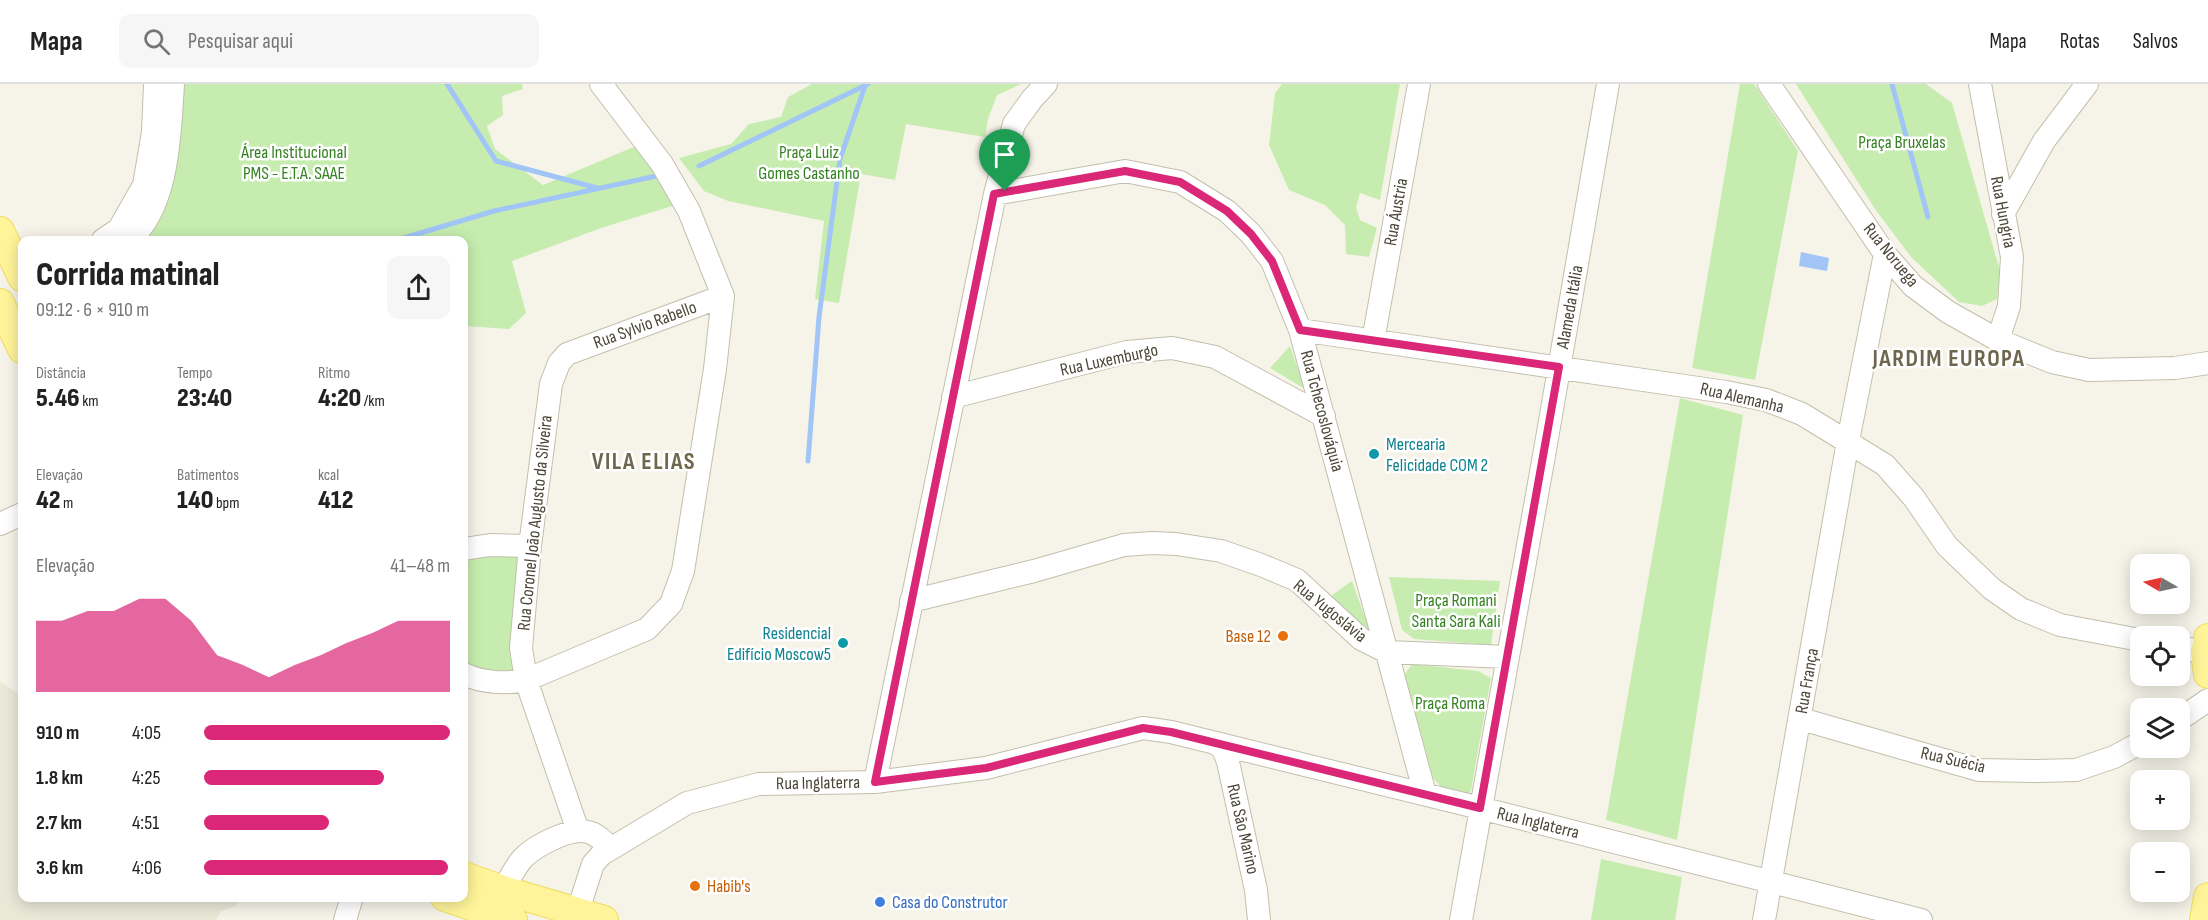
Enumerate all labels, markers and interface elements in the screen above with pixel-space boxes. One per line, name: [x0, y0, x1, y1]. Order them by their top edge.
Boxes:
search box: [119, 14, 539, 68]
text: Mapa: [30, 25, 83, 58]
icon: search: [140, 25, 173, 58]
text: Pesquisar aqui: [188, 28, 293, 55]
text: Mapa: [1989, 29, 2027, 54]
text: Rotas: [2060, 29, 2100, 54]
text: Salvos: [2133, 29, 2178, 54]
pin: [979, 129, 1030, 191]
park label: Praça Bruxelas: [1858, 132, 1946, 153]
icon: arrive: [988, 138, 1021, 171]
park label: Área Institucional PMS - E.T.A. SAAE: [240, 142, 347, 184]
park label: Praça Luiz Gomes Castanho: [758, 142, 860, 184]
street label: Rua Hungria: [1986, 174, 2020, 250]
street label: Rua Áustria: [1380, 177, 1412, 247]
street label: Rua Noruega: [1859, 219, 1923, 291]
text: Corrida matinal: [36, 255, 220, 295]
button: share: [387, 256, 450, 319]
street label: Alameda Itália: [1552, 264, 1588, 351]
street label: Rua Sylvio Rabello: [591, 297, 699, 353]
text: 09:12 · 6 × 910 m: [36, 298, 149, 322]
street label: Rua Luxemburgo: [1058, 339, 1160, 381]
district label: JARDIM EUROPA: [1871, 344, 2026, 373]
street label: Rua Tchecoslováquia: [1296, 348, 1348, 474]
text: Distância: [36, 364, 86, 383]
text: Tempo: [177, 364, 212, 383]
text: Ritmo: [318, 364, 350, 383]
street label: Rua Alemanha: [1698, 378, 1786, 418]
text: 5.46: [36, 383, 80, 414]
text: 23:40: [177, 383, 232, 414]
text: 4:20: [318, 383, 361, 414]
text: km: [80, 392, 99, 411]
text: /km: [361, 392, 385, 411]
street label: Rua Coronel João Augusto da Silveira: [513, 414, 557, 632]
place label: Mercearia Felicidade COM 2: [1386, 434, 1488, 476]
district label: VILA ELIAS: [592, 447, 696, 476]
marker: Mercearia Felicidade COM 2: [1367, 447, 1381, 461]
text: Elevação: [36, 466, 83, 485]
text: Batimentos: [177, 466, 239, 485]
text: kcal: [318, 466, 339, 485]
text: 42: [36, 485, 60, 516]
text: 140: [177, 485, 213, 516]
text: 412: [318, 485, 353, 516]
text: m: [60, 494, 73, 513]
text: bpm: [213, 494, 239, 513]
text: Elevação: [36, 554, 95, 578]
text: 41–48 m: [390, 554, 450, 578]
north arrow: [2130, 554, 2190, 614]
map controls: [2130, 554, 2190, 902]
street label: Rua Yugoslávia: [1289, 575, 1371, 647]
park label: Praça Romani Santa Sara Kali: [1411, 590, 1501, 632]
place label: Residencial Edifício Moscow5: [727, 623, 831, 665]
place label: Base 12: [1226, 626, 1271, 647]
button: locate: [2130, 626, 2190, 686]
marker: Base 12: [1276, 629, 1290, 643]
marker: Residencial Edifício Moscow5: [836, 636, 850, 650]
street label: Rua França: [1791, 647, 1823, 715]
park label: Praça Roma: [1415, 693, 1485, 714]
button: layers: [2130, 698, 2190, 758]
text: 910 m: [36, 721, 79, 745]
text: 4:05: [132, 721, 161, 745]
street label: Rua Suécia: [1919, 742, 1987, 778]
text: 1.8 km: [36, 766, 83, 790]
text: 4:25: [132, 766, 160, 790]
button: +: [2130, 770, 2190, 830]
street label: Rua Inglaterra: [776, 772, 860, 794]
street label: Rua São Marino: [1222, 782, 1264, 876]
street label: Rua Inglaterra: [1495, 803, 1581, 843]
text: 2.7 km: [36, 811, 82, 835]
text: 4:51: [132, 811, 159, 835]
button: −: [2130, 842, 2190, 902]
text: 3.6 km: [36, 856, 83, 880]
text: 4:06: [132, 856, 162, 880]
place label: Habib's: [707, 876, 751, 897]
marker: Habib's: [688, 879, 702, 893]
place label: Casa do Construtor: [892, 892, 1008, 913]
marker: Casa do Construtor: [873, 895, 887, 909]

